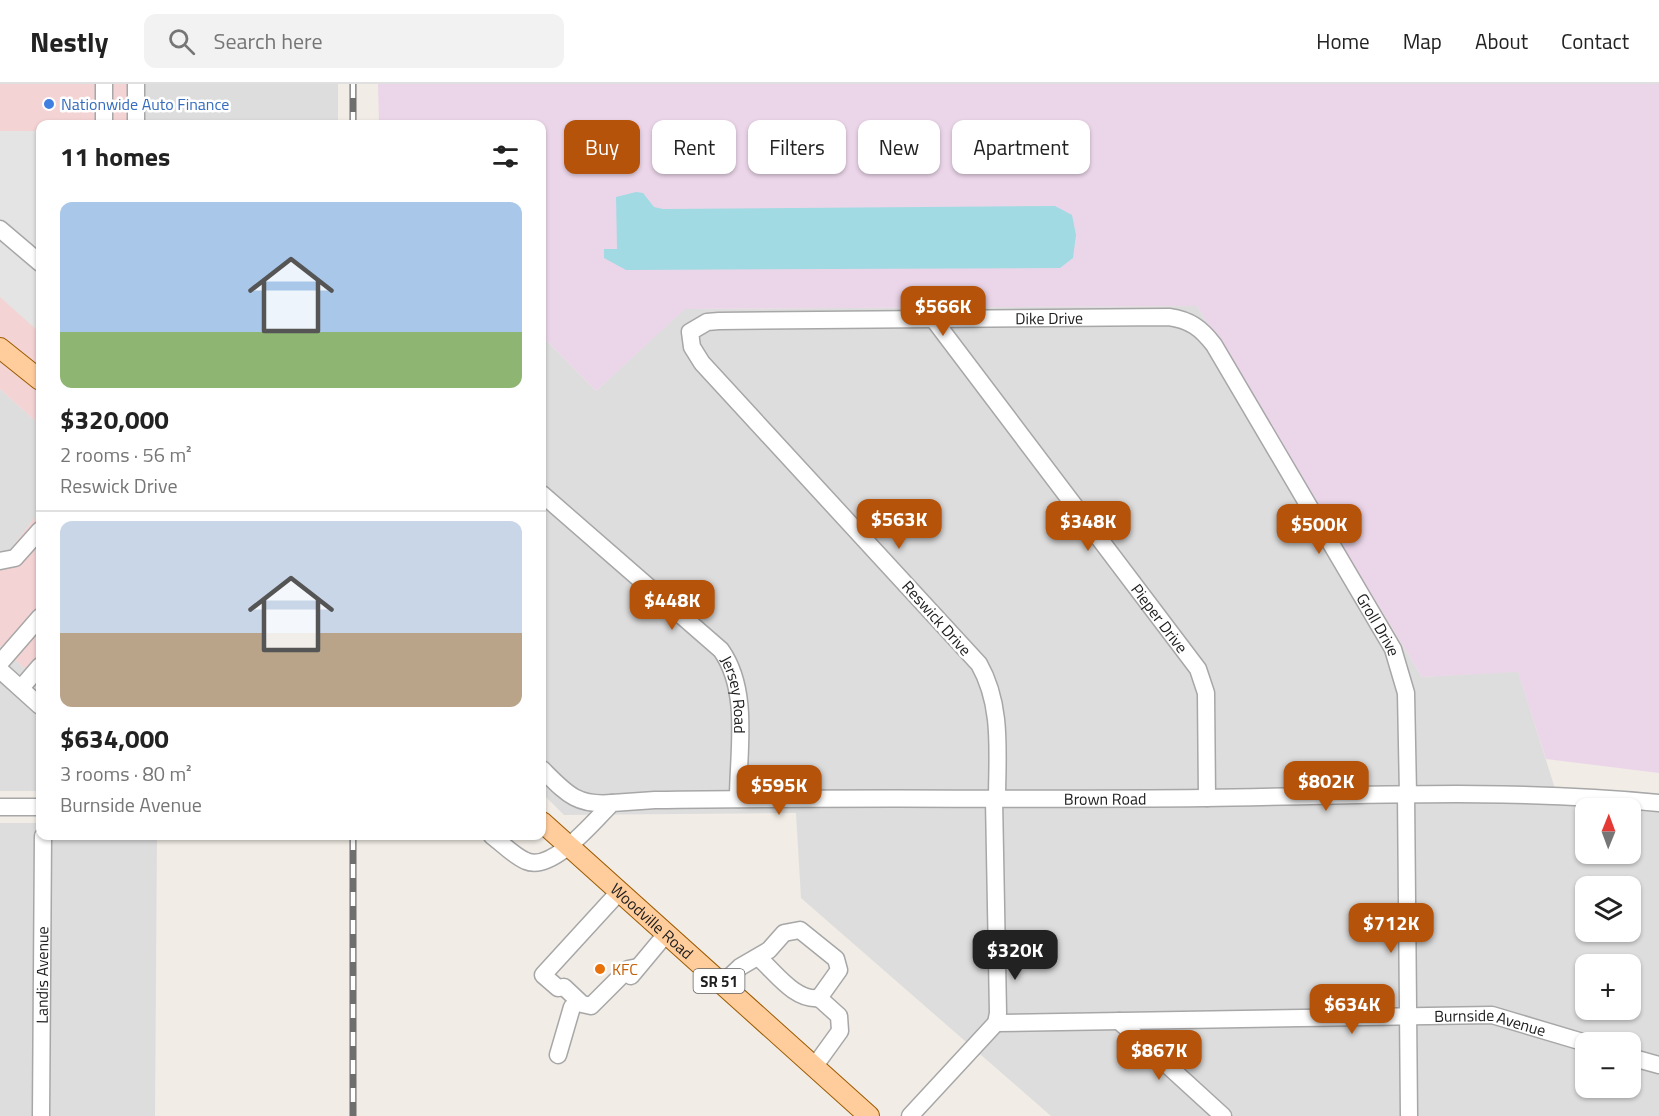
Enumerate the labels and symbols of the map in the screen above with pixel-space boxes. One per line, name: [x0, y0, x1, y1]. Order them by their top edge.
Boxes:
place label: Nationwide Auto Finance: [61, 92, 229, 116]
marker: Nationwide Auto Finance: [42, 97, 56, 111]
pin: $566K: [901, 286, 985, 337]
street label: Dike Drive: [1015, 306, 1083, 330]
pin: $563K: [857, 499, 941, 550]
pin: $348K: [1046, 501, 1130, 552]
pin: $500K: [1277, 504, 1361, 555]
street label: Reswick Drive: [897, 575, 977, 661]
street label: Pieper Drive: [1125, 578, 1194, 658]
pin: $448K: [630, 580, 714, 631]
street label: Groll Drive: [1351, 589, 1406, 659]
street label: Jersey Road: [715, 651, 752, 734]
pin: $802K: [1284, 761, 1368, 812]
pin: $595K: [737, 765, 821, 816]
street label: Brown Road: [1064, 786, 1146, 811]
north arrow: [1575, 798, 1641, 864]
street label: Woodville Road: [605, 877, 699, 965]
pin: $712K: [1349, 903, 1433, 954]
street label: Landis Avenue: [30, 926, 54, 1024]
pin: $320K: [973, 930, 1057, 981]
place label: KFC: [612, 957, 638, 981]
marker: KFC: [593, 962, 607, 976]
road number: SR 51: [694, 969, 744, 993]
pin: $634K: [1310, 984, 1394, 1035]
street label: Burnside Avenue: [1434, 1003, 1549, 1042]
pin: $867K: [1117, 1030, 1201, 1081]

